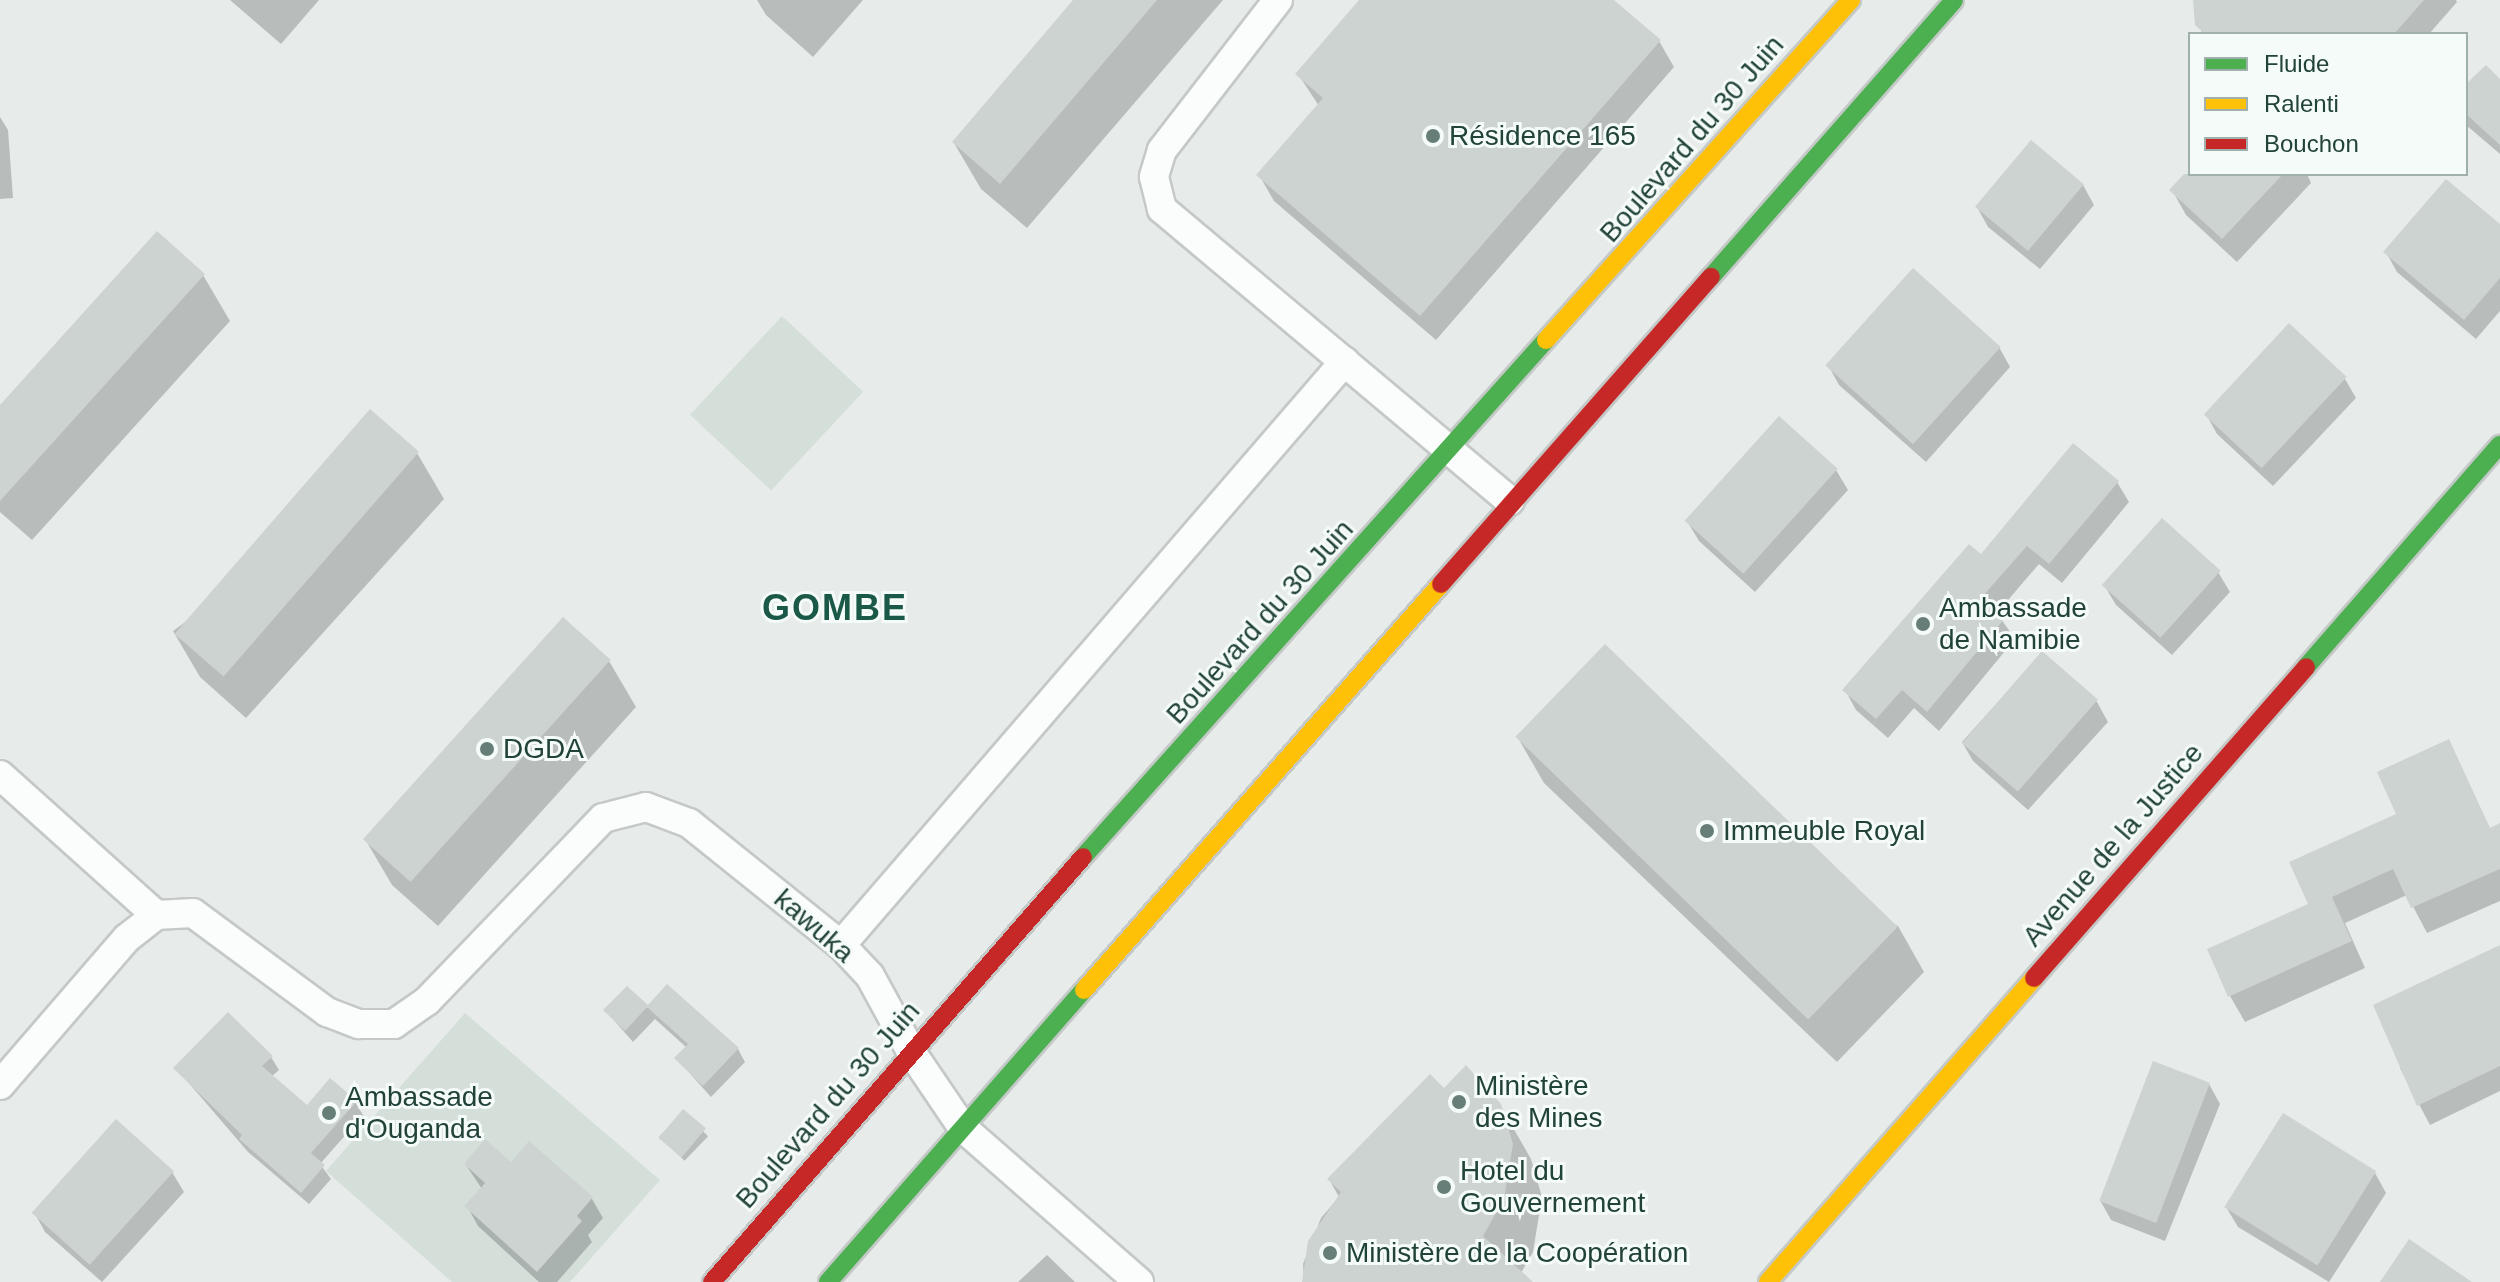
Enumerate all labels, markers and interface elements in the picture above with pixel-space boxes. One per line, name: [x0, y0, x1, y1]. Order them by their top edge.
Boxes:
street label: Boulevard du 30 Juin: [1593, 29, 1791, 249]
legend: [2188, 32, 2468, 176]
text: Fluide: [2264, 50, 2329, 77]
text: Ralenti: [2264, 90, 2339, 117]
place label: Résidence 165: [1449, 119, 1636, 153]
marker: Résidence 165: [1424, 127, 1442, 145]
text: Bouchon: [2264, 130, 2359, 157]
street label: Boulevard du 30 Juin: [1159, 513, 1361, 731]
district label: GOMBE: [762, 586, 908, 630]
place label: Ambassade de Namibie: [1939, 591, 2087, 657]
marker: Ambassade de Namibie: [1914, 615, 1932, 633]
place label: DGDA: [503, 732, 584, 766]
street label: Avenue de la Justice: [2016, 737, 2210, 953]
marker: DGDA: [478, 740, 496, 758]
place label: Immeuble Royal: [1723, 814, 1925, 848]
marker: Immeuble Royal: [1698, 822, 1716, 840]
street label: kawuka: [767, 882, 861, 970]
street label: Boulevard du 30 Juin: [729, 995, 927, 1215]
place label: Ministère des Mines: [1475, 1069, 1603, 1135]
place label: Ambassade d'Ouganda: [345, 1080, 493, 1146]
marker: Ministère des Mines: [1450, 1093, 1468, 1111]
marker: Ambassade d'Ouganda: [320, 1104, 338, 1122]
place label: Hotel du Gouvernement: [1460, 1154, 1645, 1220]
marker: Hotel du Gouvernement: [1435, 1178, 1453, 1196]
place label: Ministère de la Coopération: [1346, 1236, 1688, 1270]
marker: Ministère de la Coopération: [1321, 1244, 1339, 1262]

